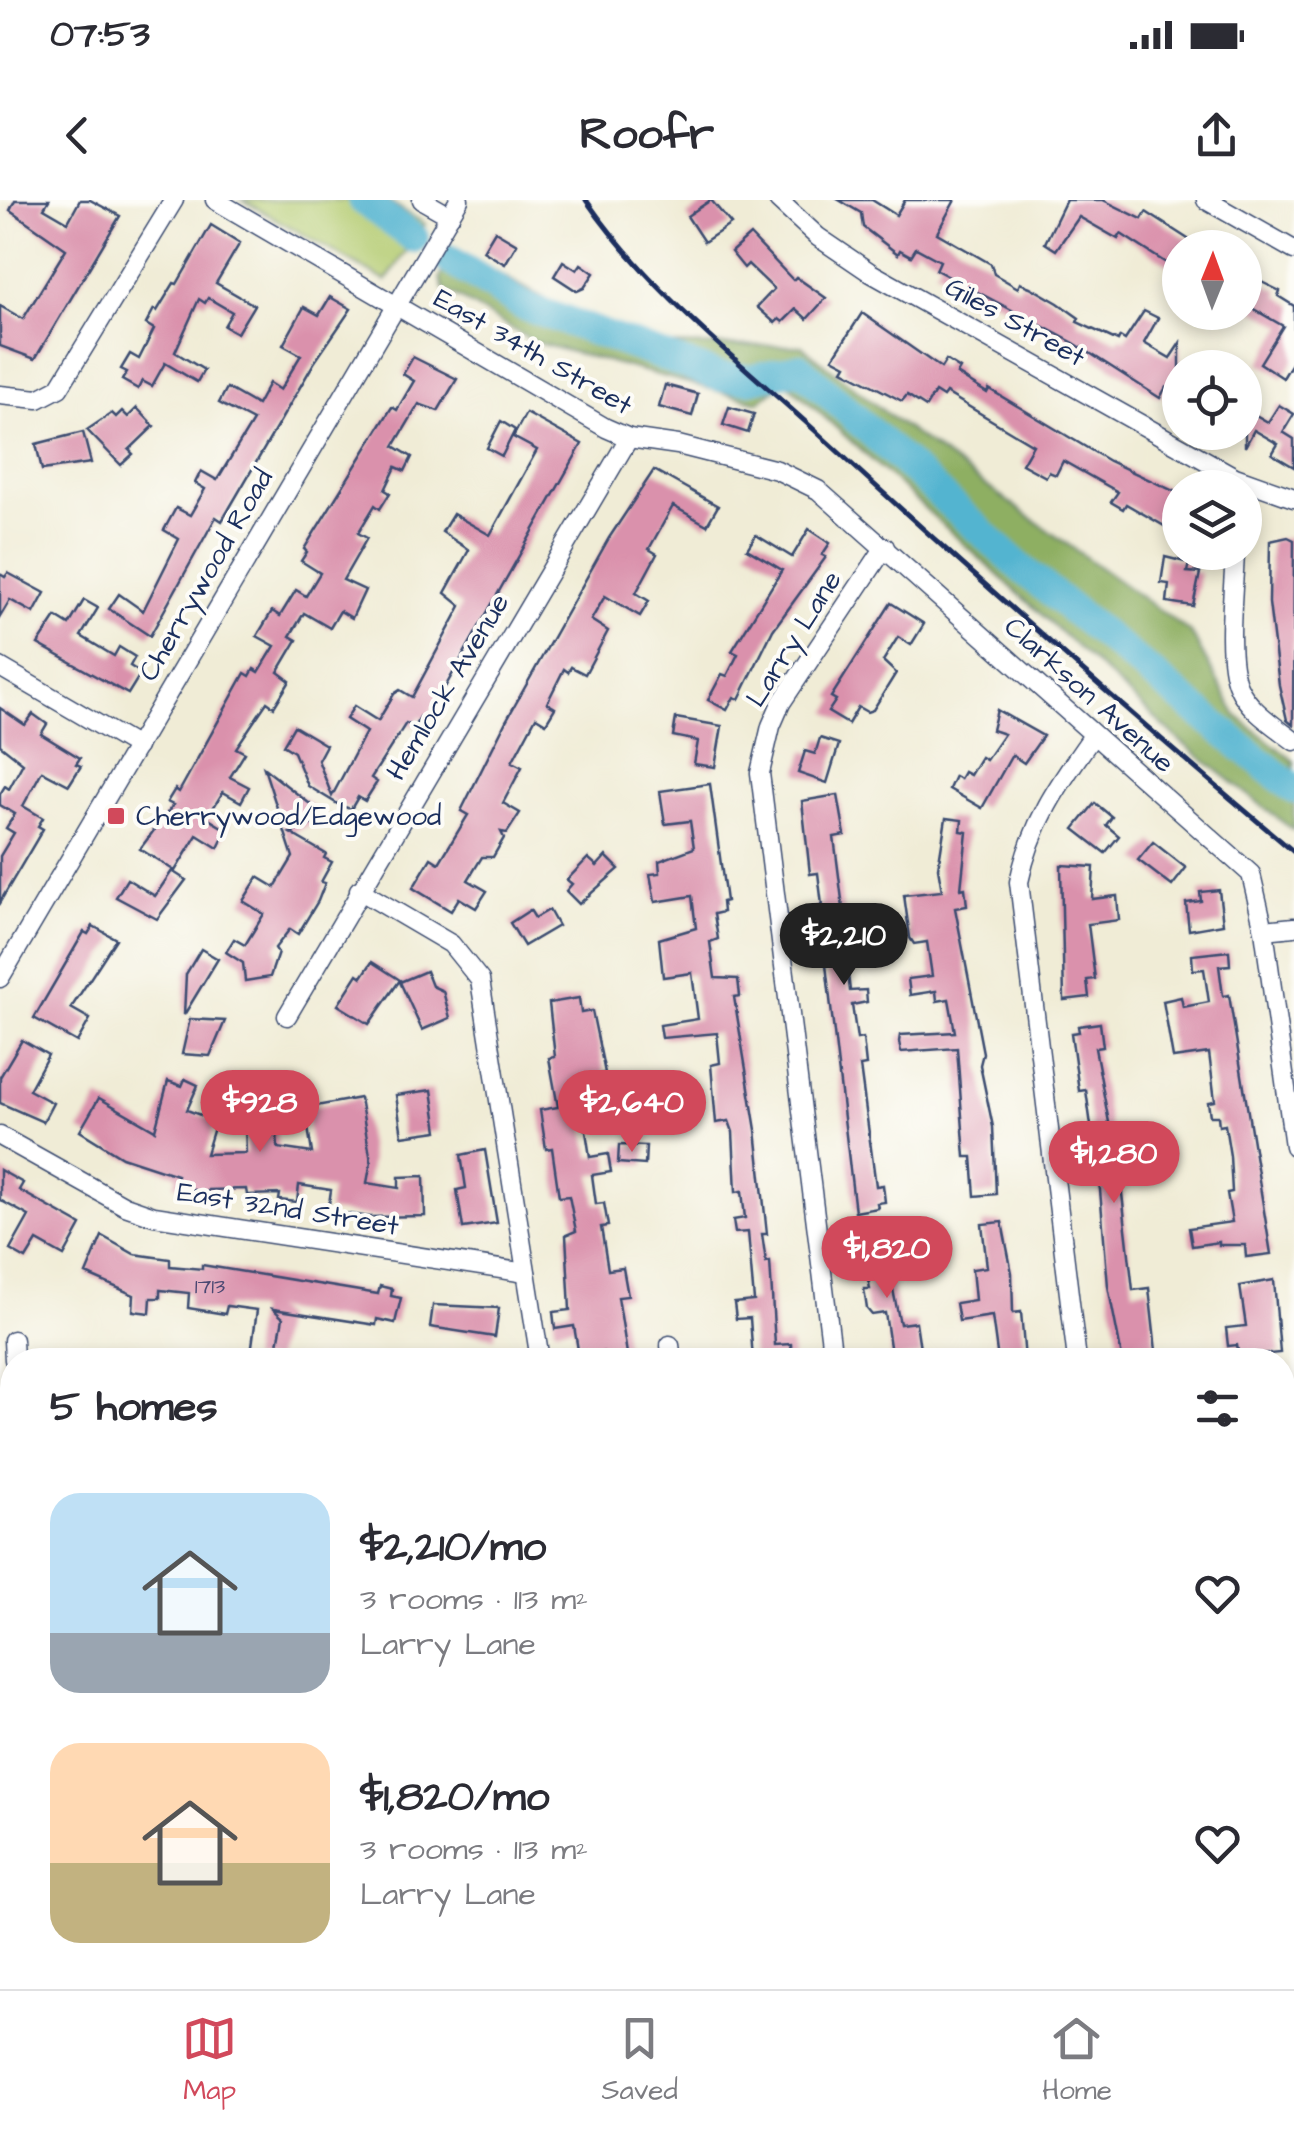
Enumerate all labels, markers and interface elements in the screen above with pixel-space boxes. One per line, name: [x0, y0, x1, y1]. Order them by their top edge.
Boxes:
text: 07:53: [50, 9, 150, 61]
text: Roofr: [580, 104, 714, 166]
icon: back: [50, 108, 105, 163]
icon: share: [1189, 108, 1244, 163]
north arrow: [1162, 230, 1262, 330]
map controls: [1162, 230, 1262, 570]
street label: Giles Street: [938, 267, 1093, 377]
street label: East 34th Street: [426, 279, 640, 425]
button: locate: [1162, 350, 1262, 450]
street label: Cherrywood Road: [129, 462, 284, 689]
button: layers: [1162, 470, 1262, 570]
street label: Larry Lane: [737, 563, 853, 716]
street label: Hemlock Avenue: [377, 586, 519, 788]
street label: Clarkson Avenue: [995, 608, 1183, 782]
place label: Cherrywood/Edgewood: [136, 797, 441, 838]
marker: Cherrywood/Edgewood: [105, 805, 127, 827]
pin: $2,210: [763, 903, 925, 988]
text: $2,210: [802, 913, 886, 958]
pin: $928: [201, 1070, 319, 1155]
pin: $2,640: [551, 1070, 713, 1155]
text: $928: [222, 1080, 298, 1125]
text: $2,640: [580, 1080, 684, 1125]
pin: $1,280: [1033, 1121, 1195, 1206]
text: $1,280: [1071, 1131, 1157, 1176]
street label: East 32nd Street: [175, 1172, 402, 1246]
pin: $1,820: [806, 1216, 968, 1301]
text: $1,820: [844, 1226, 930, 1271]
house number: 1713: [195, 1271, 225, 1302]
text: 5 homes: [50, 1379, 217, 1437]
icon: filters: [1190, 1381, 1245, 1436]
text: $2,210/mo: [360, 1519, 546, 1577]
icon: home: [130, 1533, 250, 1653]
icon: heart: [1190, 1566, 1245, 1621]
text: 3 rooms · 113 m²: [360, 1577, 588, 1622]
text: Larry Lane: [360, 1622, 536, 1667]
text: $1,820/mo: [360, 1769, 549, 1827]
icon: home: [130, 1783, 250, 1903]
icon: heart: [1190, 1816, 1245, 1871]
text: 3 rooms · 113 m²: [360, 1827, 588, 1872]
text: Larry Lane: [360, 1872, 536, 1917]
tab: Map: [182, 2011, 237, 2110]
tab: Saved: [602, 2011, 678, 2110]
tab: Home: [1042, 2011, 1112, 2110]

